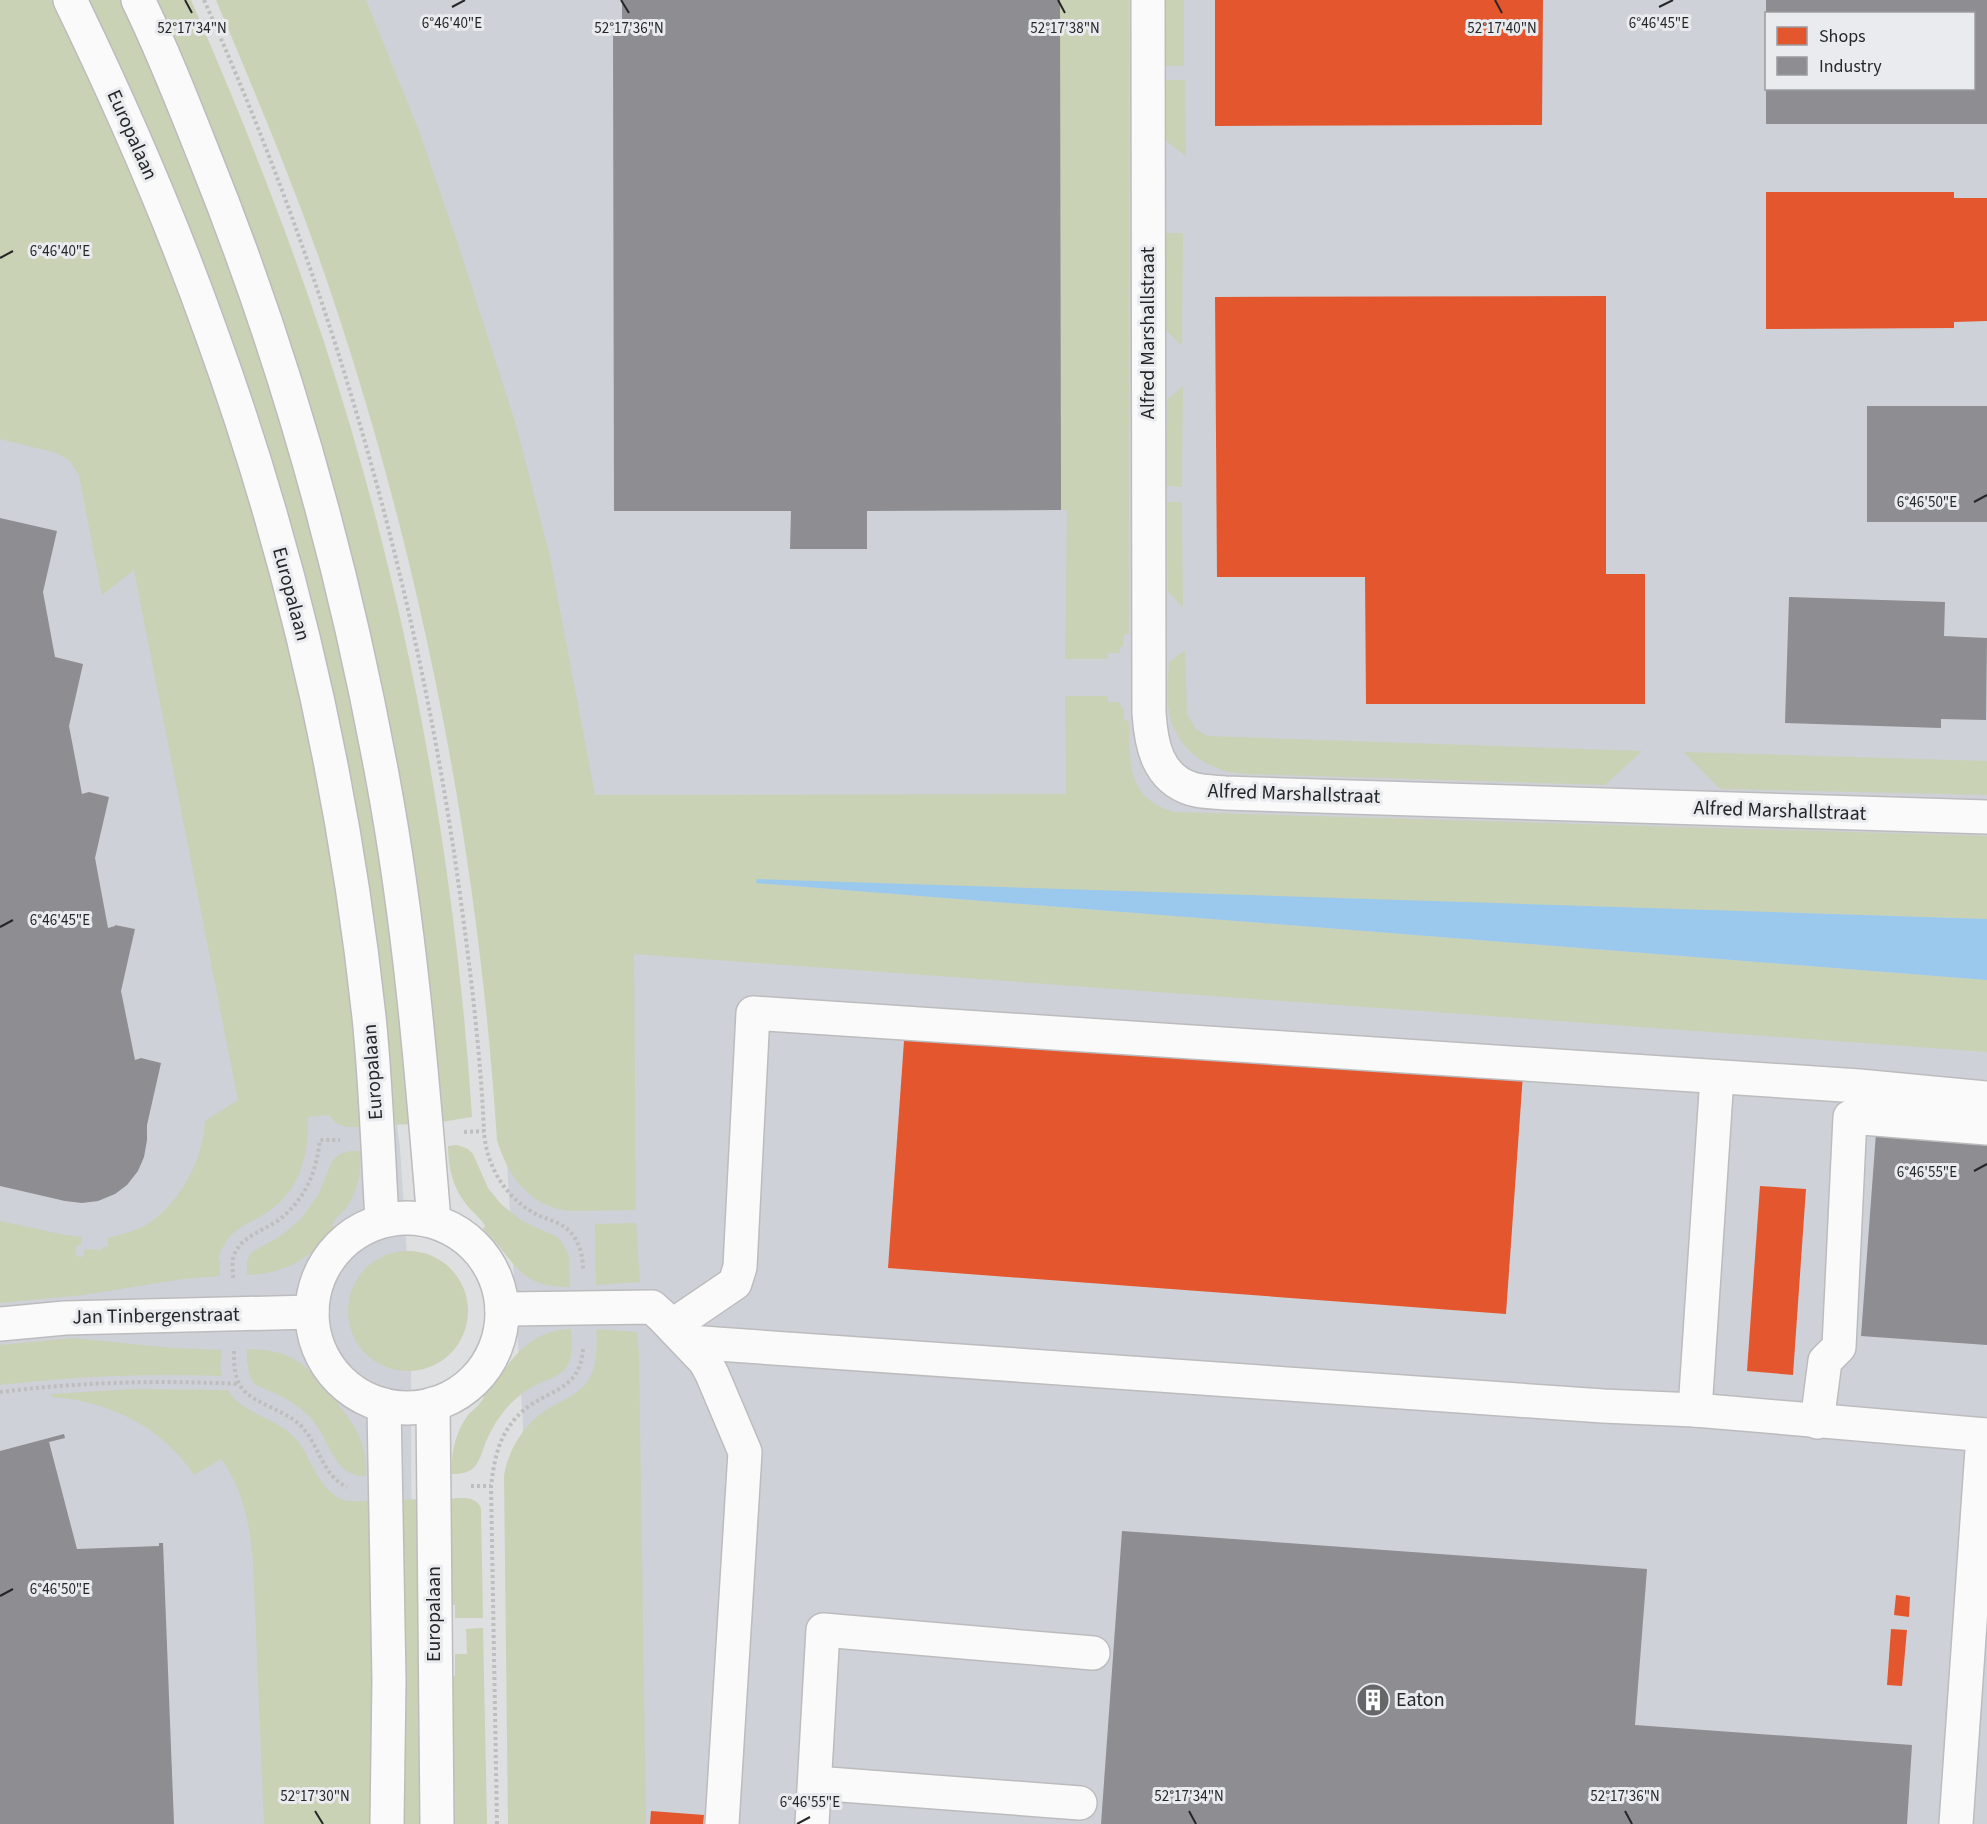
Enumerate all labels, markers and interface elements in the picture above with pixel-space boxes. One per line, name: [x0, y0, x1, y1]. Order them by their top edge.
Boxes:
legend: [1765, 12, 1975, 90]
text: 6°46'40"E: [422, 13, 482, 34]
text: 6°46'45"E: [1629, 13, 1689, 34]
text: 52°17'34"N: [157, 18, 227, 39]
text: 52°17'36"N: [594, 18, 664, 39]
text: 52°17'38"N: [1030, 18, 1100, 39]
text: 52°17'40"N: [1467, 18, 1537, 39]
text: Shops: [1819, 24, 1866, 49]
text: Industry: [1819, 54, 1882, 79]
street label: Europalaan: [100, 85, 164, 185]
text: 6°46'40"E: [30, 241, 90, 262]
street label: Alfred Marshallstraat: [1134, 247, 1162, 419]
text: 6°46'50"E: [1897, 492, 1957, 513]
street label: Europalaan: [265, 544, 317, 644]
street label: Alfred Marshallstraat: [1207, 777, 1381, 811]
street label: Alfred Marshallstraat: [1693, 794, 1867, 828]
text: 6°46'45"E: [30, 910, 90, 931]
street label: Europalaan: [356, 1023, 390, 1121]
text: 6°46'55"E: [1897, 1162, 1957, 1183]
street label: Jan Tinbergenstraat: [72, 1301, 240, 1331]
street label: Europalaan: [420, 1566, 448, 1662]
text: 6°46'50"E: [30, 1579, 90, 1600]
building icon: Eaton: [1355, 1682, 1391, 1718]
place label: Eaton: [1396, 1686, 1445, 1714]
text: 52°17'30"N: [280, 1786, 350, 1807]
text: 52°17'34"N: [1154, 1786, 1224, 1807]
text: 52°17'36"N: [1590, 1786, 1660, 1807]
text: 6°46'55"E: [780, 1792, 840, 1813]

